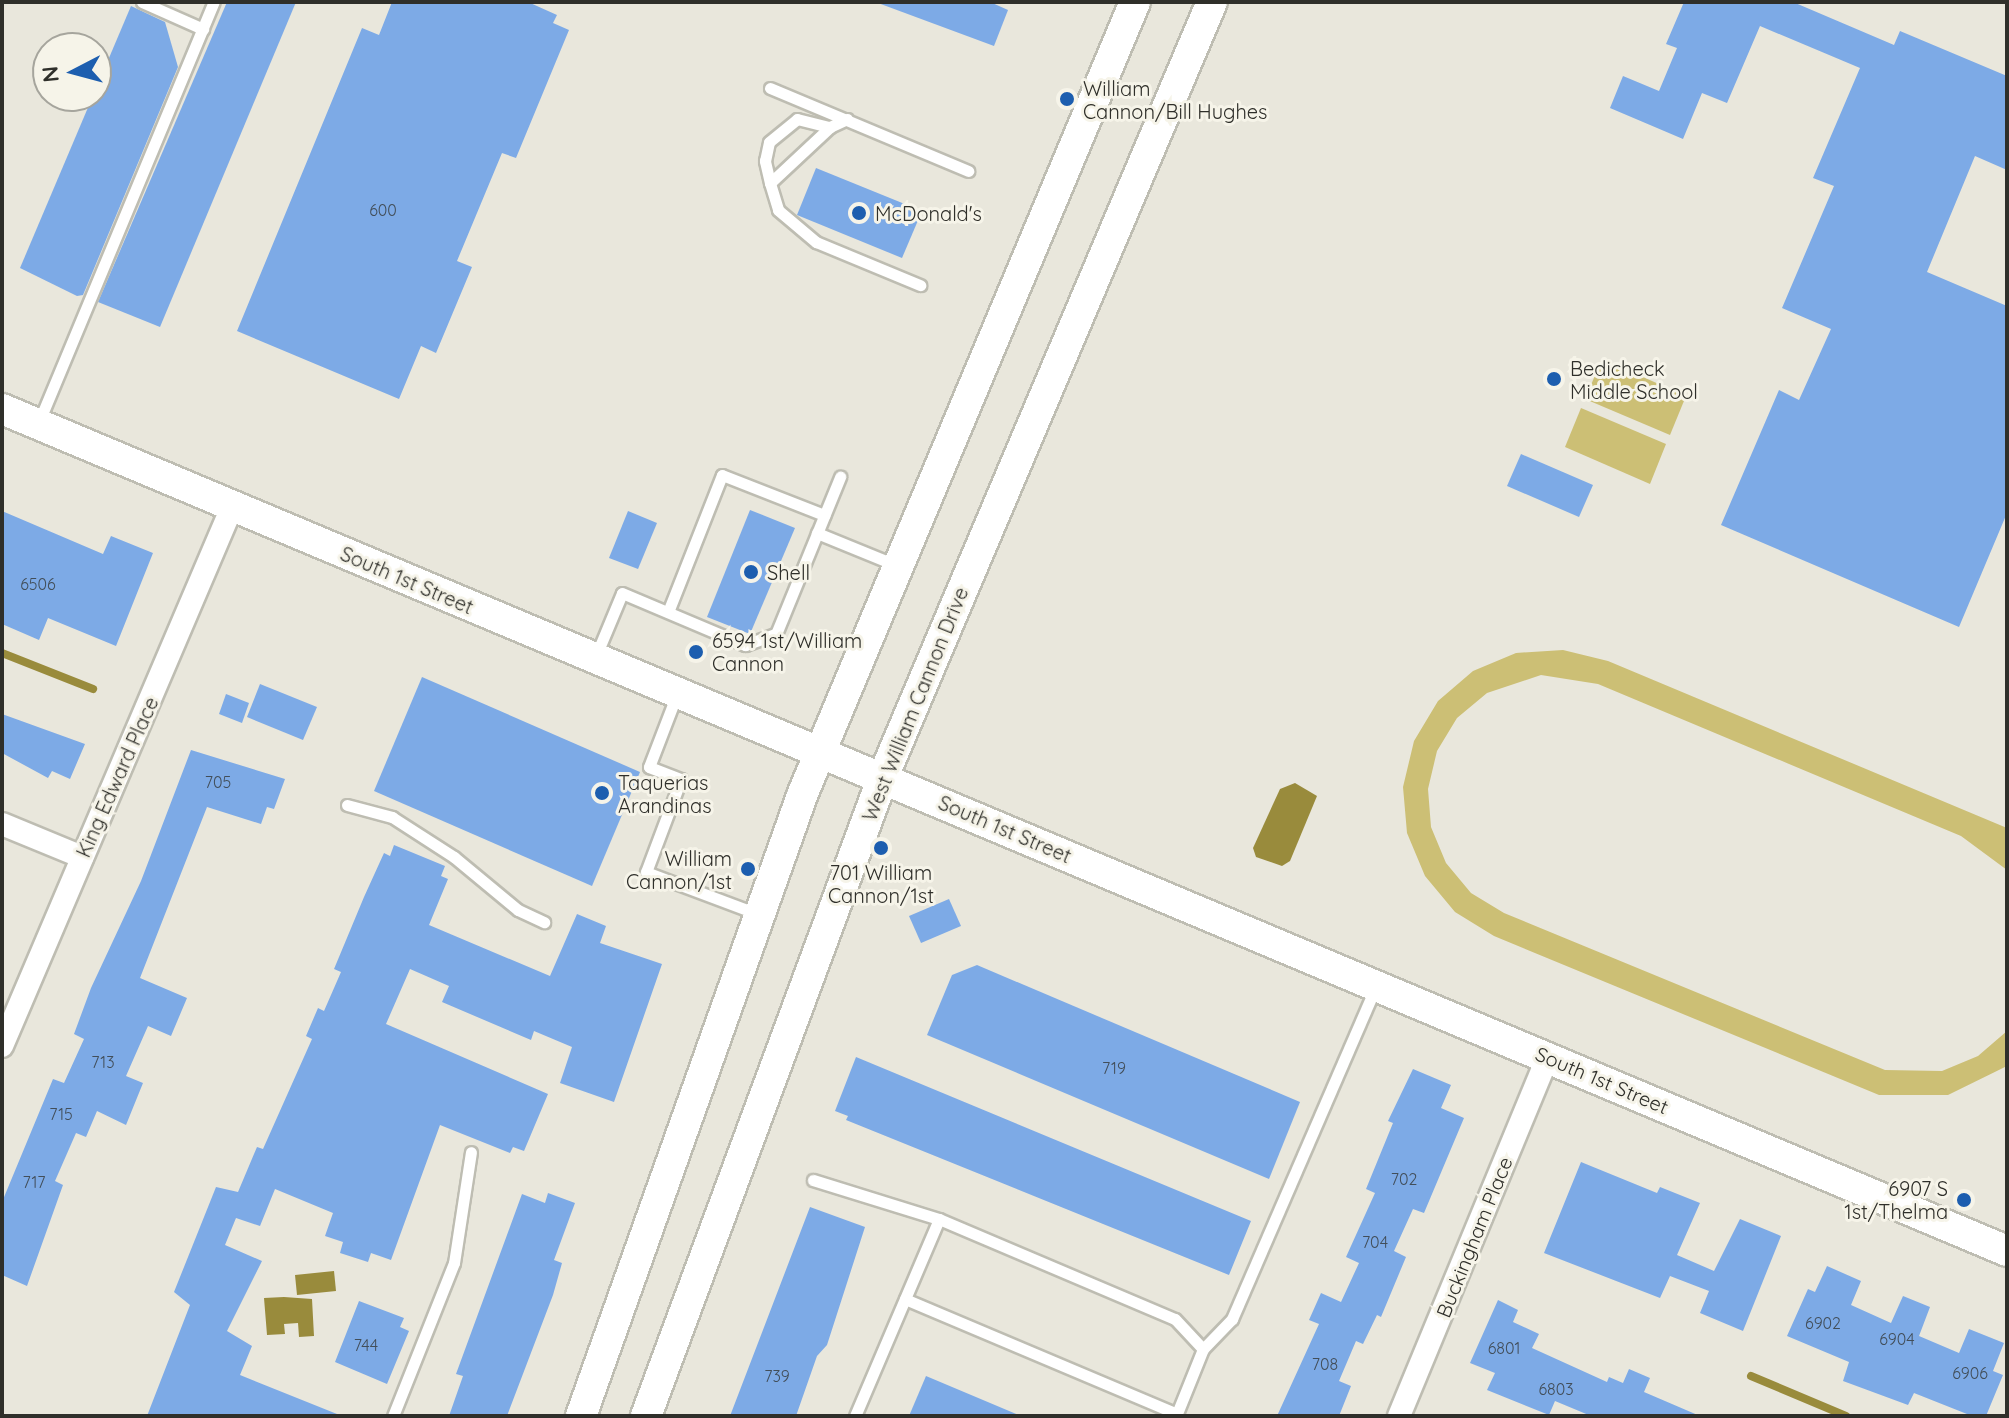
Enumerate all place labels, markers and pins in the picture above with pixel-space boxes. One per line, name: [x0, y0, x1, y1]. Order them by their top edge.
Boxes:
place label: William Cannon/Bill Hughes: [1083, 76, 1267, 123]
marker: William Cannon/Bill Hughes: [1058, 90, 1076, 108]
place label: McDonald's: [875, 201, 982, 225]
marker: McDonald's: [850, 204, 868, 222]
place label: Bedicheck Middle School: [1570, 356, 1698, 403]
marker: Bedicheck Middle School: [1545, 370, 1563, 388]
place label: Shell: [767, 560, 810, 584]
marker: Shell: [742, 563, 760, 581]
place label: 6594 1st/William Cannon: [712, 628, 862, 675]
marker: 6594 1st/William Cannon: [687, 643, 705, 661]
place label: Taquerias Arandinas: [618, 770, 712, 817]
marker: Taquerias Arandinas: [593, 784, 611, 802]
marker: 701 William Cannon/1st: [872, 839, 890, 857]
place label: William Cannon/1st: [626, 846, 732, 893]
marker: William Cannon/1st: [739, 860, 757, 878]
place label: 701 William Cannon/1st: [828, 860, 934, 907]
place label: 6907 S 1st/Thelma: [1844, 1176, 1948, 1223]
marker: 6907 S 1st/Thelma: [1955, 1191, 1973, 1209]

